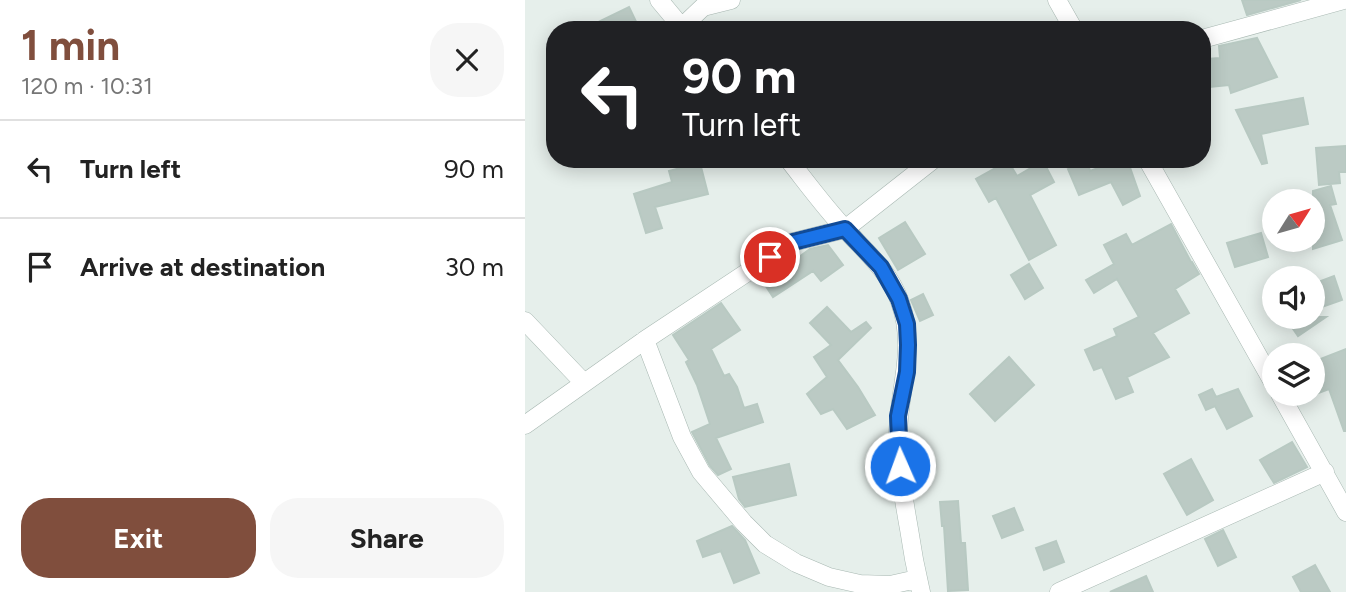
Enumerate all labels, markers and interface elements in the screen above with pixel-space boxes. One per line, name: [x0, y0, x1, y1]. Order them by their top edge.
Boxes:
text: 1 min: [21, 20, 120, 71]
button: close: [430, 23, 504, 97]
text: 90 m: [682, 46, 797, 105]
icon: left: [567, 49, 658, 140]
text: 120 m · 10:31: [21, 72, 153, 100]
text: Turn left: [682, 106, 801, 144]
icon: left: [21, 150, 59, 188]
text: Turn left: [80, 153, 181, 185]
text: 90 m: [444, 153, 504, 185]
north arrow: [1262, 189, 1325, 252]
map controls: [1262, 189, 1325, 406]
pin: [740, 227, 800, 287]
icon: arrive: [751, 238, 789, 276]
icon: arrive: [21, 248, 59, 286]
text: Arrive at destination: [80, 251, 325, 283]
text: 30 m: [445, 251, 504, 283]
button: sound: [1262, 266, 1325, 329]
button: layers: [1262, 343, 1325, 406]
position arrow: [863, 429, 937, 503]
button: Exit: [21, 498, 256, 578]
button: Share: [270, 498, 504, 578]

